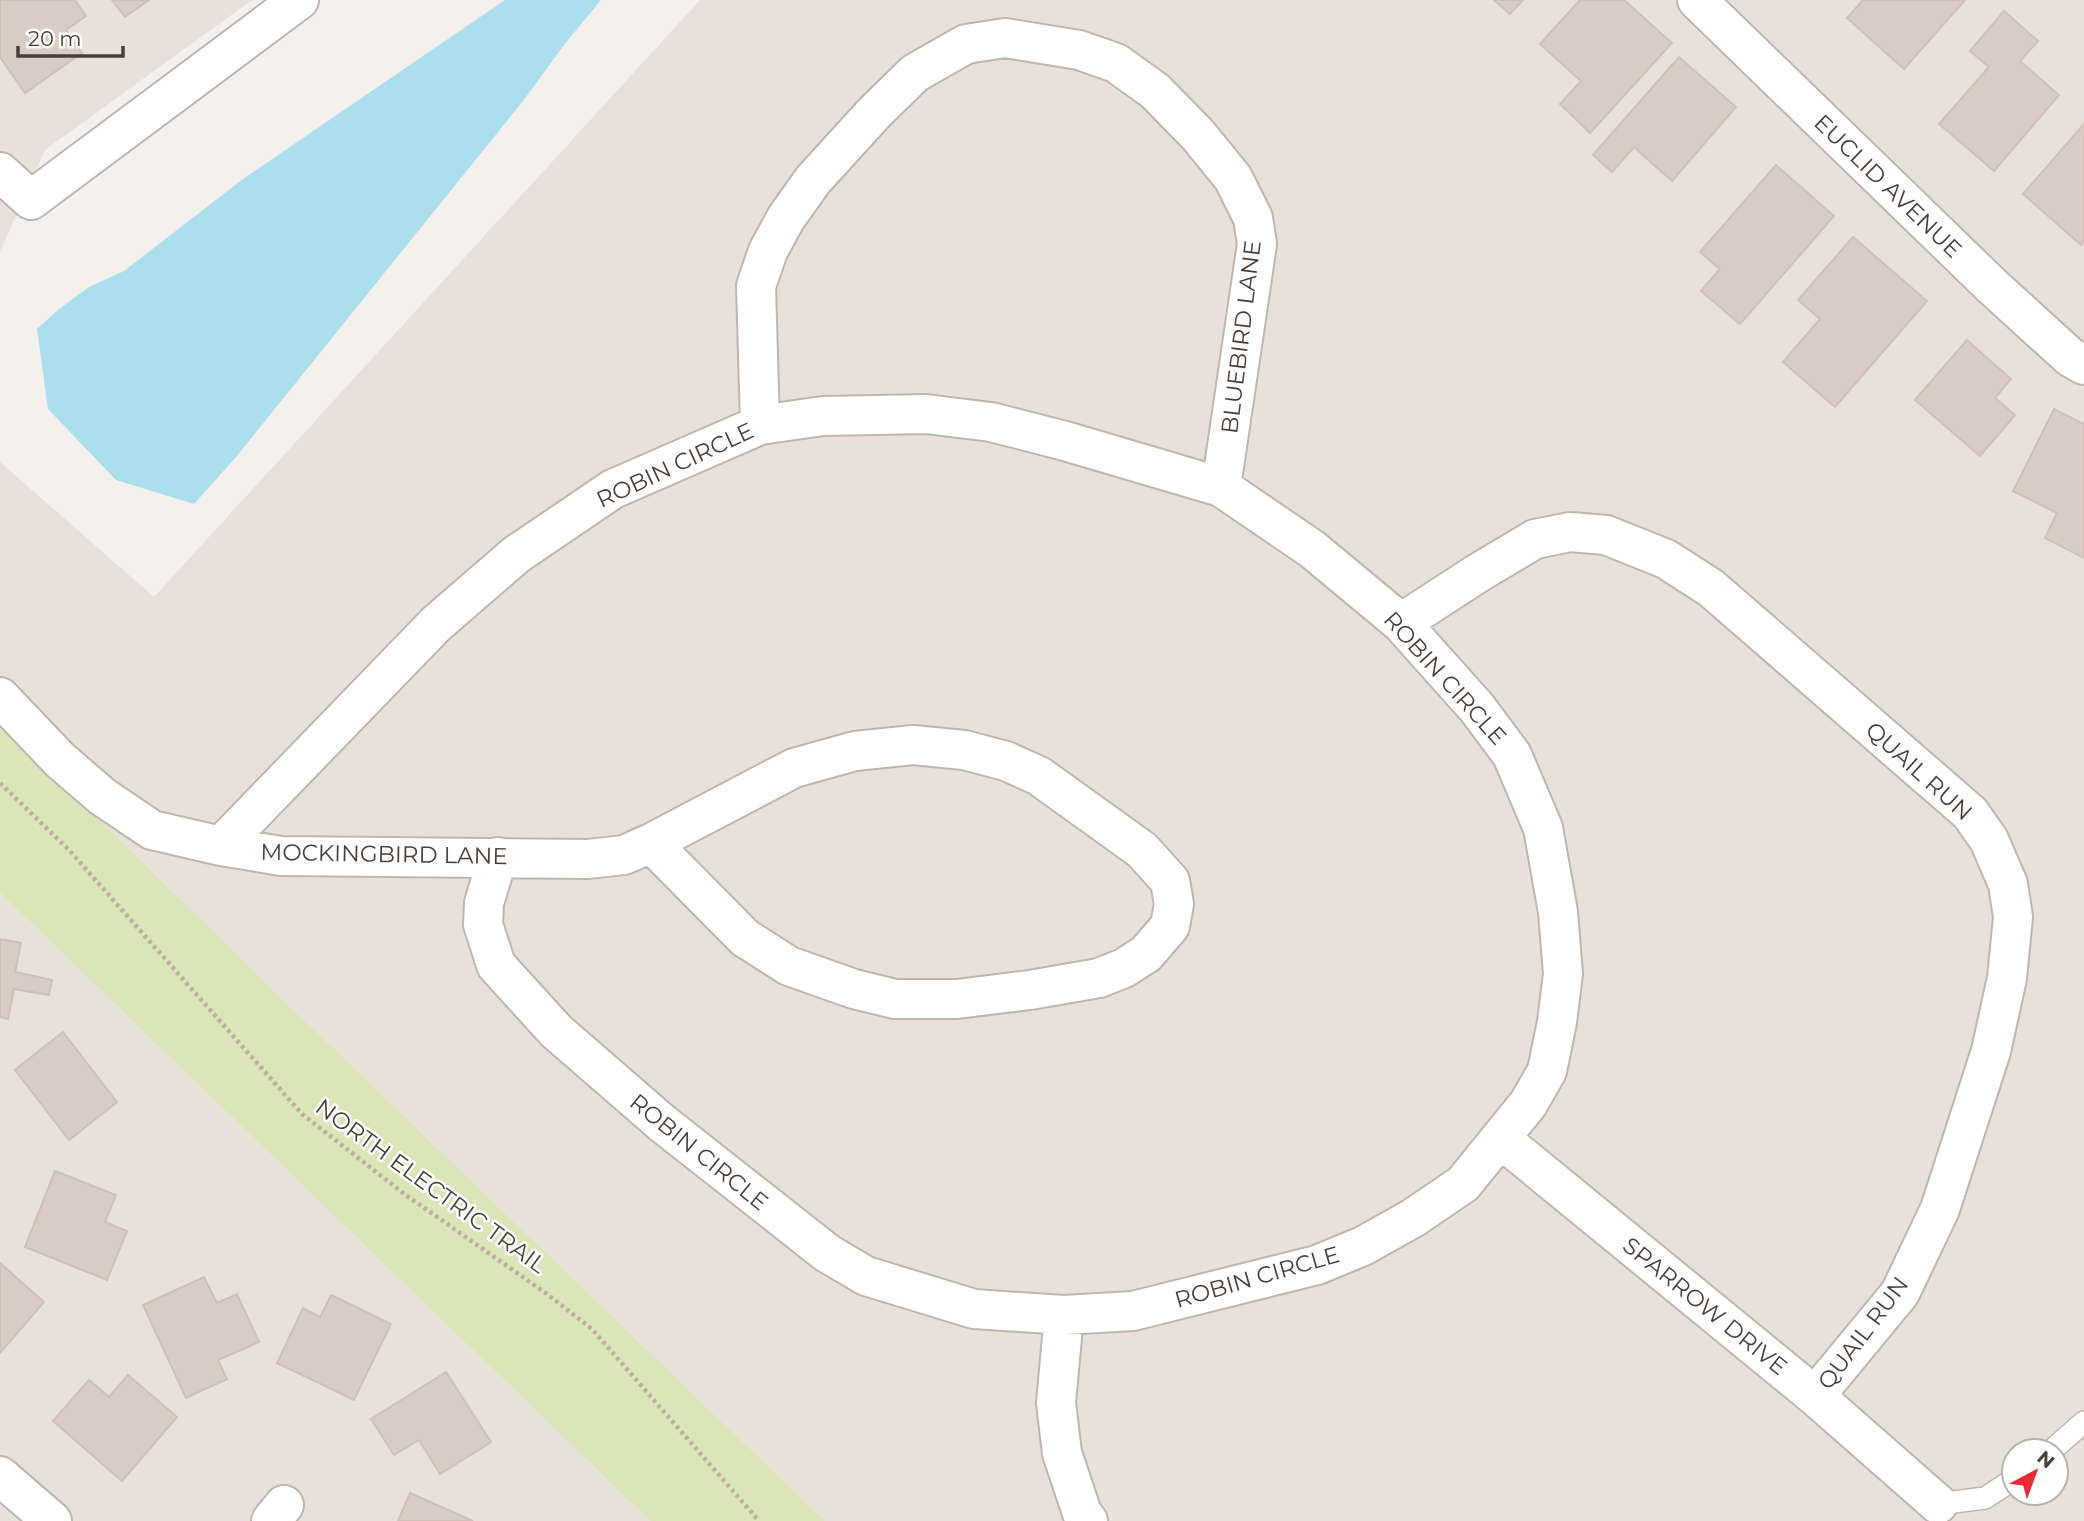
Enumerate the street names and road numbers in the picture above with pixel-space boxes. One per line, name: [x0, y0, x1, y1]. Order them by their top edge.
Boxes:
street label: EUCLID AVENUE: [1808, 108, 1968, 264]
street label: BLUEBIRD LANE: [1215, 239, 1267, 435]
street label: ROBIN CIRCLE: [592, 416, 758, 514]
street label: ROBIN CIRCLE: [1378, 605, 1512, 751]
street label: QUAIL RUN: [1860, 716, 1978, 826]
street label: MOCKINGBIRD LANE: [260, 838, 508, 870]
street label: ROBIN CIRCLE: [624, 1088, 774, 1216]
street label: NORTH ELECTRIC TRAIL: [310, 1093, 552, 1279]
street label: SPARROW DRIVE: [1617, 1231, 1793, 1381]
street label: ROBIN CIRCLE: [1171, 1240, 1343, 1314]
street label: QUAIL RUN: [1812, 1271, 1914, 1395]

